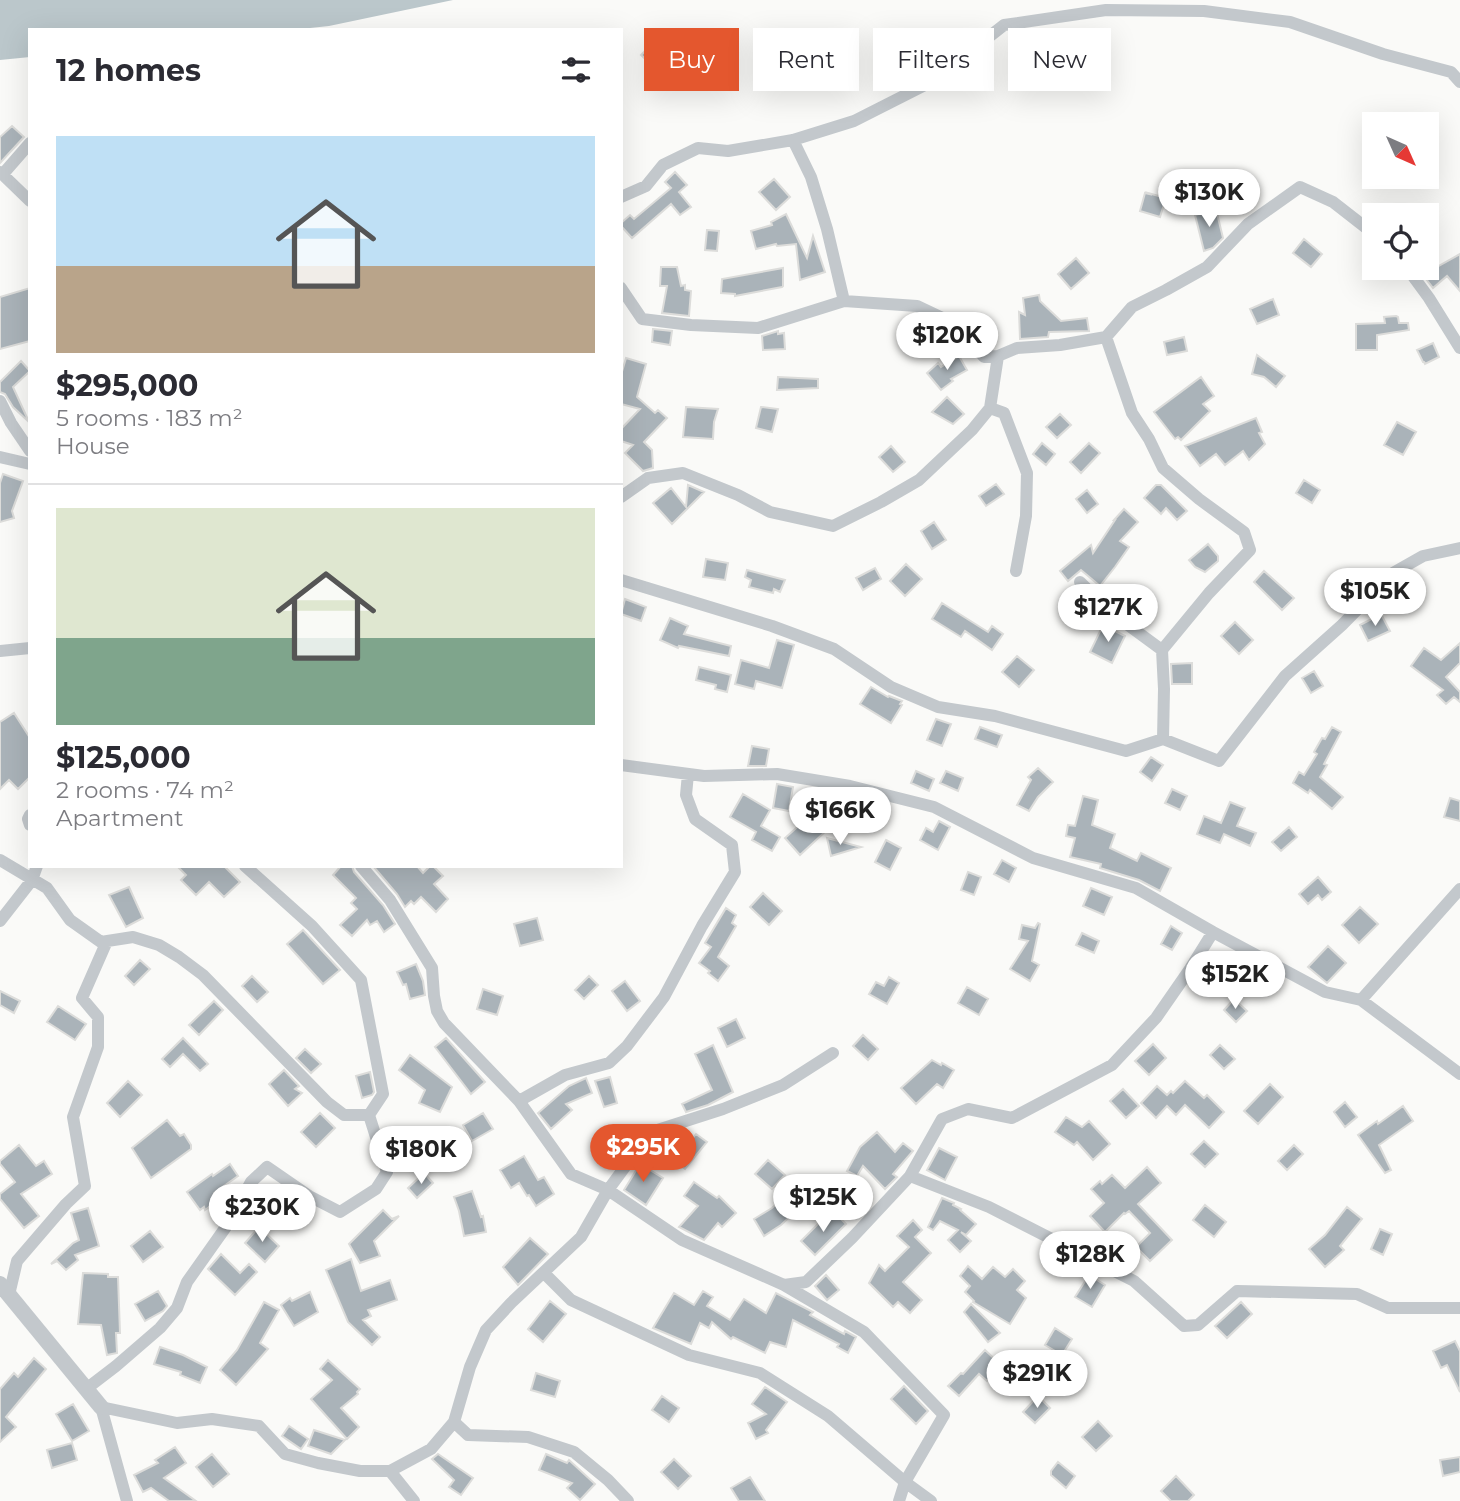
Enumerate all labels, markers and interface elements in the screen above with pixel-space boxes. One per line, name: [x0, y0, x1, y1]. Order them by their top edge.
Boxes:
chip: Buy: [644, 28, 739, 91]
chip: Rent: [753, 28, 859, 91]
chip: Filters: [873, 28, 994, 91]
chip: New: [1008, 28, 1111, 91]
icon: filters: [557, 51, 595, 89]
text: 12 homes: [56, 52, 201, 89]
north arrow: [1362, 112, 1438, 189]
map controls: [1362, 112, 1439, 280]
pin: $130K: [1160, 170, 1258, 229]
text: $130K: [1174, 178, 1244, 206]
icon: home: [263, 181, 389, 307]
button: locate: [1362, 203, 1439, 280]
pin: $120K: [898, 312, 996, 372]
text: $120K: [912, 321, 982, 349]
text: $295,000: [56, 367, 198, 404]
text: 5 rooms · 183 m²: [56, 404, 243, 432]
text: House: [56, 432, 130, 460]
icon: home: [263, 553, 389, 679]
pin: $105K: [1326, 568, 1424, 628]
text: $105K: [1340, 577, 1410, 605]
pin: $127K: [1059, 584, 1157, 644]
text: $127K: [1074, 593, 1142, 621]
text: $125,000: [56, 739, 191, 776]
text: 2 rooms · 74 m²: [56, 776, 234, 804]
pin: $166K: [791, 788, 889, 847]
text: $166K: [805, 796, 875, 824]
text: Apartment: [56, 804, 184, 832]
pin: $152K: [1186, 951, 1284, 1011]
text: $152K: [1201, 960, 1269, 988]
pin: $295K: [594, 1124, 692, 1184]
pin: $180K: [372, 1126, 470, 1186]
text: $295K: [606, 1133, 680, 1161]
text: $180K: [385, 1135, 457, 1163]
pin: $125K: [774, 1174, 872, 1234]
text: $125K: [789, 1183, 857, 1211]
pin: $230K: [213, 1184, 311, 1244]
text: $230K: [225, 1193, 299, 1221]
pin: $128K: [1041, 1232, 1139, 1291]
text: $128K: [1055, 1240, 1125, 1268]
pin: $291K: [988, 1350, 1086, 1410]
text: $291K: [1003, 1359, 1071, 1387]

